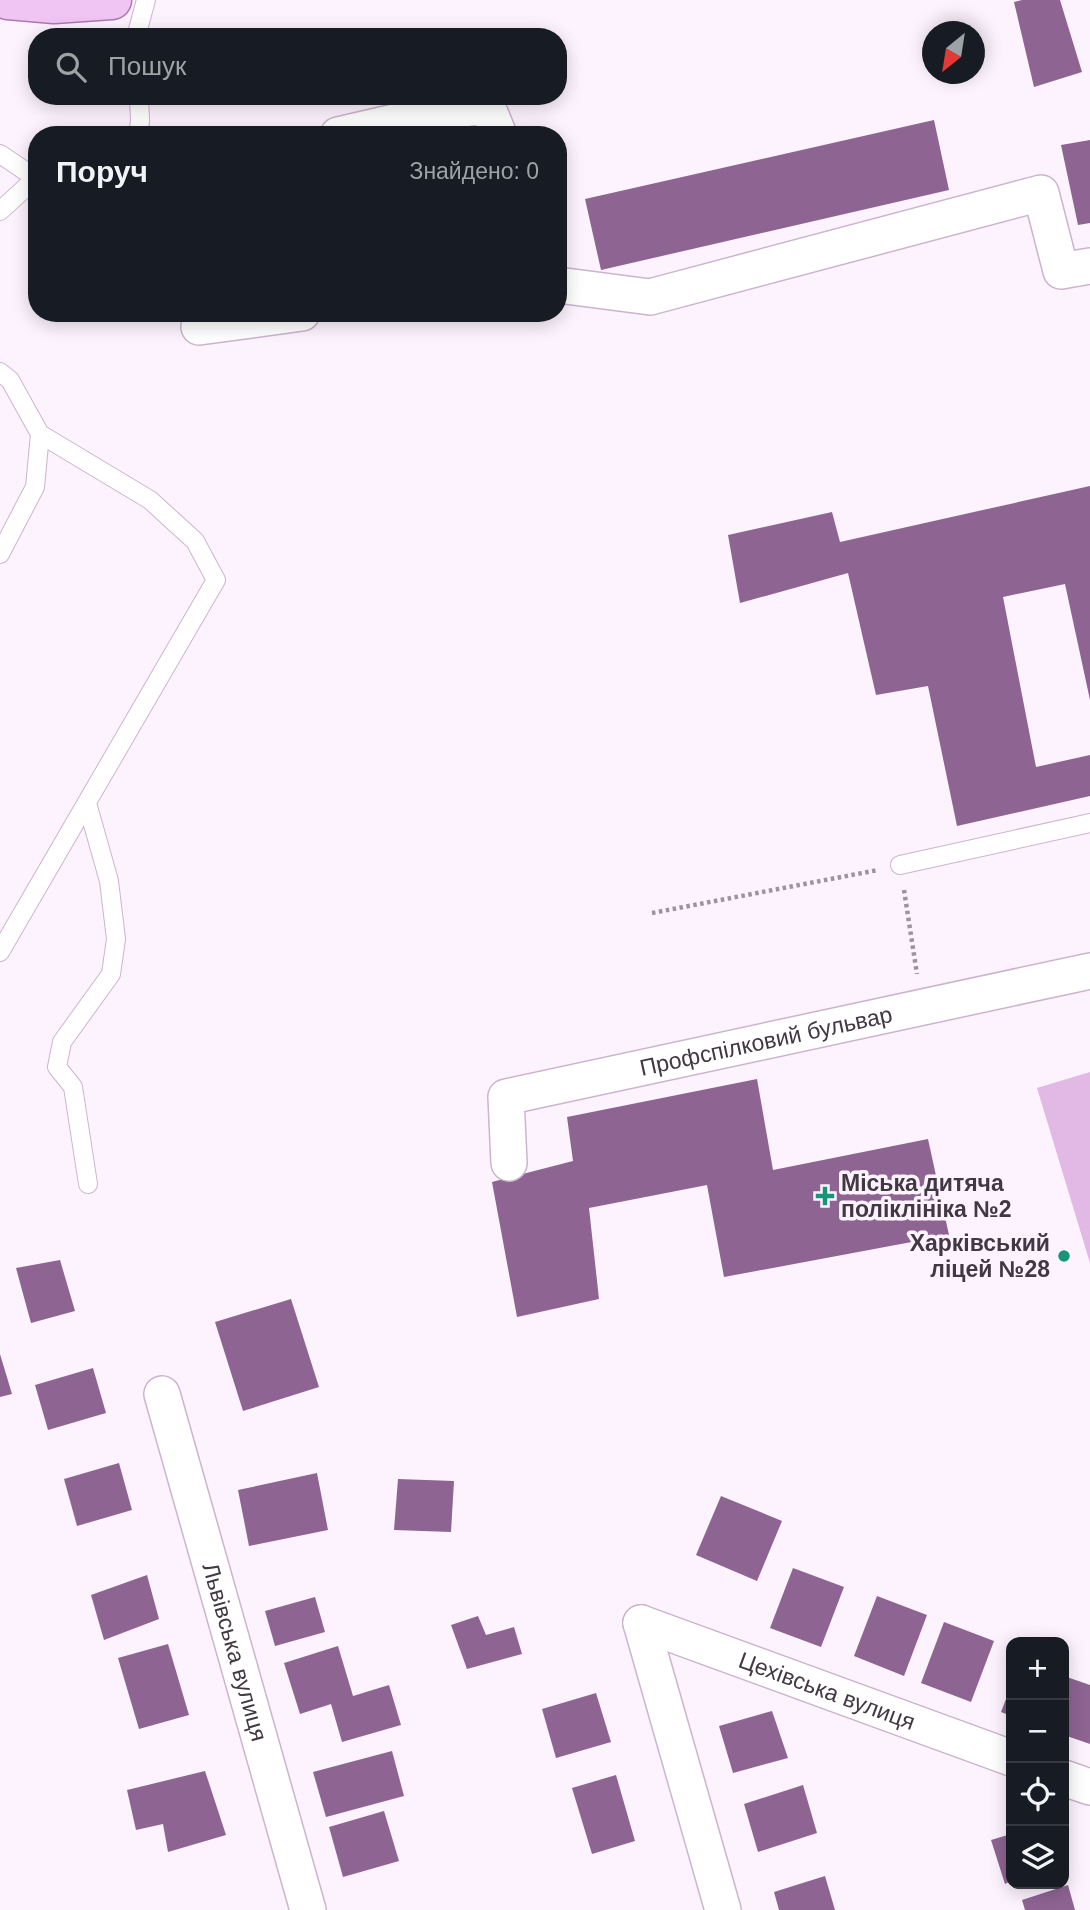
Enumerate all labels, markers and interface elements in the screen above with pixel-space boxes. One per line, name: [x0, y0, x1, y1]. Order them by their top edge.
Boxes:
north arrow: [922, 21, 985, 84]
search box: [28, 28, 567, 105]
icon: search: [52, 48, 90, 86]
text: Пошук: [108, 51, 186, 81]
text: Поруч: [56, 155, 148, 188]
text: Знайдено: 0: [409, 158, 539, 184]
street label: Профспілковий бульвар: [637, 1001, 895, 1081]
place label: Міська дитяча поліклініка №2: [841, 1170, 1012, 1222]
marker: Міська дитяча поліклініка №2: [815, 1186, 835, 1206]
place label: Харківський ліцей №28: [910, 1230, 1050, 1282]
marker: Харківський ліцей №28: [1056, 1248, 1072, 1264]
street label: Львівська вулиця: [197, 1560, 273, 1744]
map controls: [1006, 1637, 1069, 1889]
button: +: [1006, 1637, 1069, 1700]
street label: Цехівська вулиця: [735, 1647, 919, 1735]
button: −: [1006, 1700, 1069, 1763]
button: locate: [1006, 1763, 1069, 1826]
button: layers: [1006, 1826, 1069, 1889]

